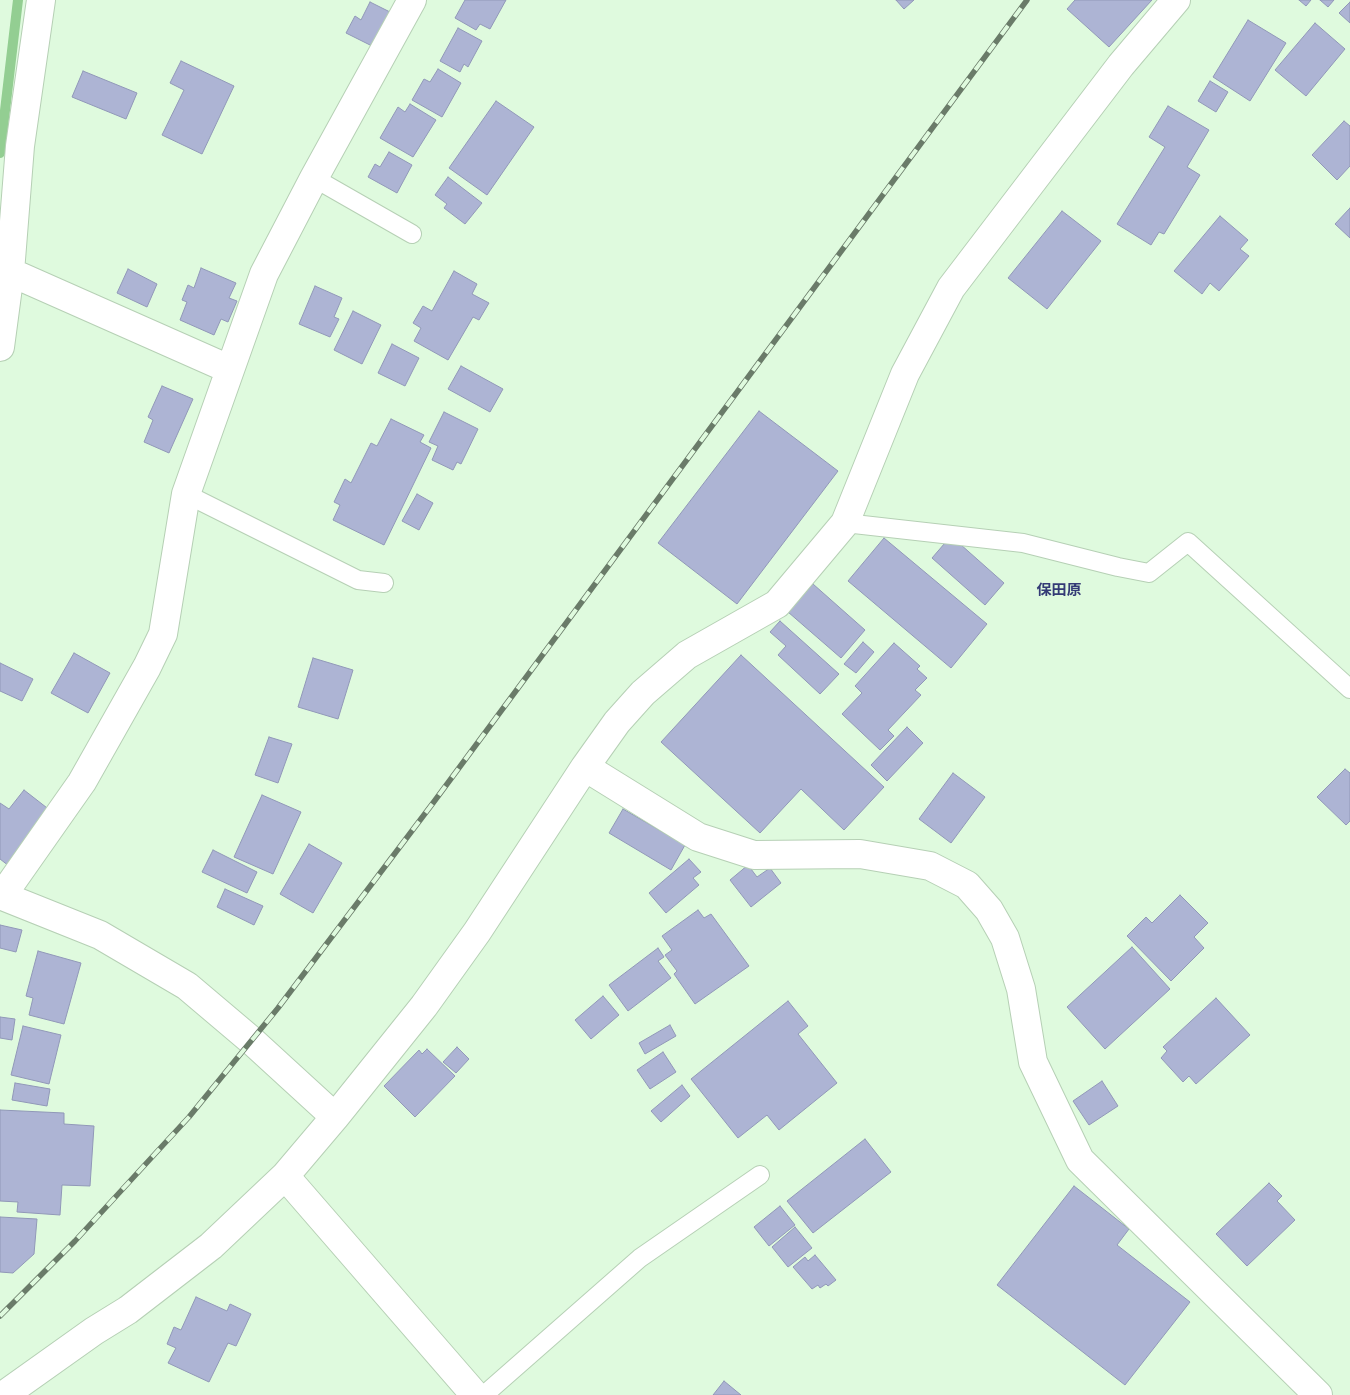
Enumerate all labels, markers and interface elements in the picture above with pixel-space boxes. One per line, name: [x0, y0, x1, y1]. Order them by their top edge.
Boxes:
district label: 保田原: [1037, 582, 1081, 600]

